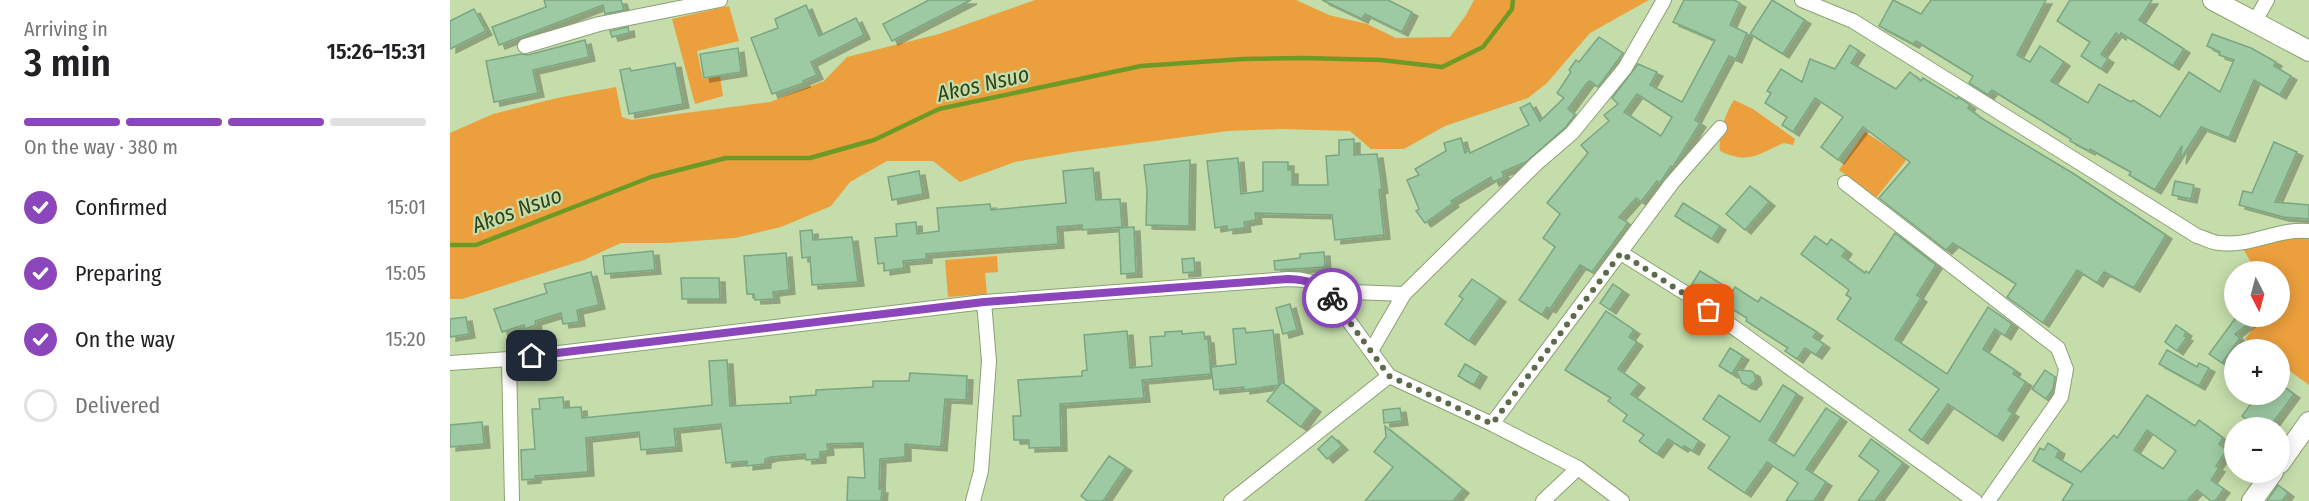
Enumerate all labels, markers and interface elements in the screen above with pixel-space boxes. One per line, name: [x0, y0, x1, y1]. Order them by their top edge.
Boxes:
text: Arriving in: [24, 17, 108, 41]
text: 15:26–15:31: [327, 38, 426, 65]
text: 3 min: [24, 40, 111, 86]
water label: Akos Nsuo: [933, 60, 1032, 108]
text: On the way · 380 m: [24, 135, 178, 159]
water label: Akos Nsuo: [467, 181, 566, 239]
icon: check: [24, 191, 57, 224]
text: Confirmed: [75, 194, 168, 221]
text: 15:01: [387, 195, 426, 219]
icon: check: [24, 257, 57, 290]
text: Preparing: [75, 260, 161, 287]
text: 15:05: [385, 261, 426, 285]
north arrow: [2224, 261, 2290, 327]
map controls: [2224, 261, 2290, 483]
courier: [1302, 268, 1362, 328]
icon: bike: [1316, 282, 1349, 315]
pin: [1683, 284, 1734, 335]
icon: bag: [1692, 293, 1725, 326]
icon: check: [24, 323, 57, 356]
text: On the way: [75, 326, 175, 353]
text: 15:20: [386, 327, 426, 351]
pin: [506, 330, 557, 381]
icon: home: [515, 339, 548, 372]
button: +: [2224, 339, 2290, 405]
text: Delivered: [75, 392, 160, 419]
button: −: [2224, 417, 2290, 483]

